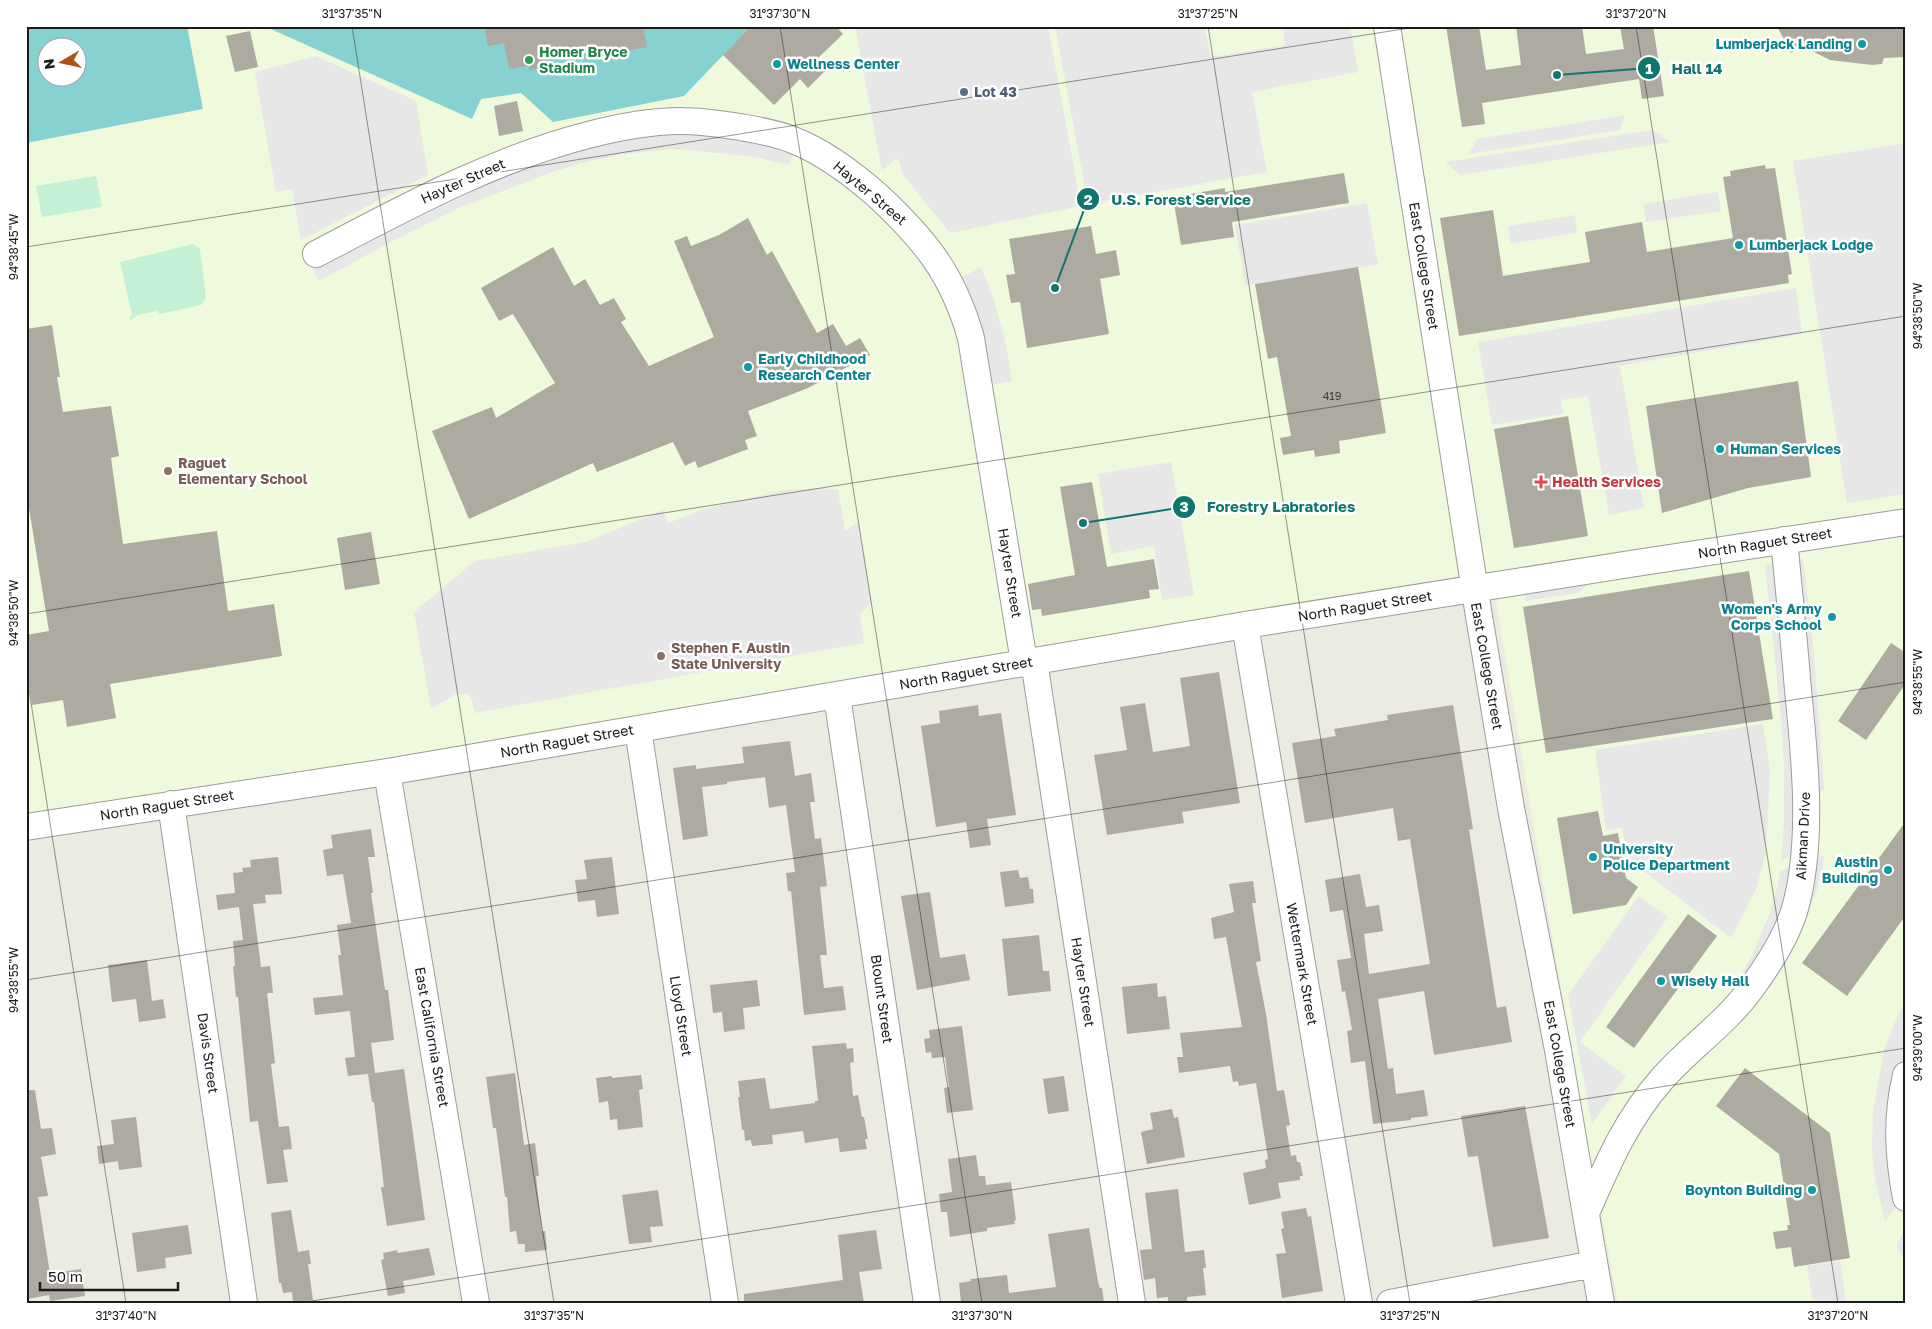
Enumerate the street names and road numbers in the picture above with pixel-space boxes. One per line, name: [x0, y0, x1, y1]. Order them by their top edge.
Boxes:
street label: Hayter Street: [418, 154, 508, 207]
street label: Hayter Street: [830, 157, 911, 228]
street label: East College Street: [1406, 201, 1443, 331]
street label: North Raguet Street: [1697, 524, 1833, 562]
street label: Hayter Street: [995, 527, 1026, 619]
street label: North Raguet Street: [1297, 587, 1433, 625]
street label: East College Street: [1468, 601, 1507, 731]
street label: North Raguet Street: [898, 652, 1034, 693]
street label: North Raguet Street: [499, 720, 635, 761]
street label: North Raguet Street: [99, 786, 235, 824]
street label: Aikman Drive: [1792, 792, 1813, 880]
street label: Wettermark Street: [1283, 901, 1322, 1027]
street label: Hayter Street: [1068, 936, 1099, 1028]
street label: Blount Street: [868, 953, 897, 1044]
street label: East California Street: [412, 965, 453, 1109]
street label: Lloyd Street: [667, 974, 696, 1057]
street label: East College Street: [1541, 999, 1580, 1129]
street label: Davis Street: [194, 1011, 223, 1094]

